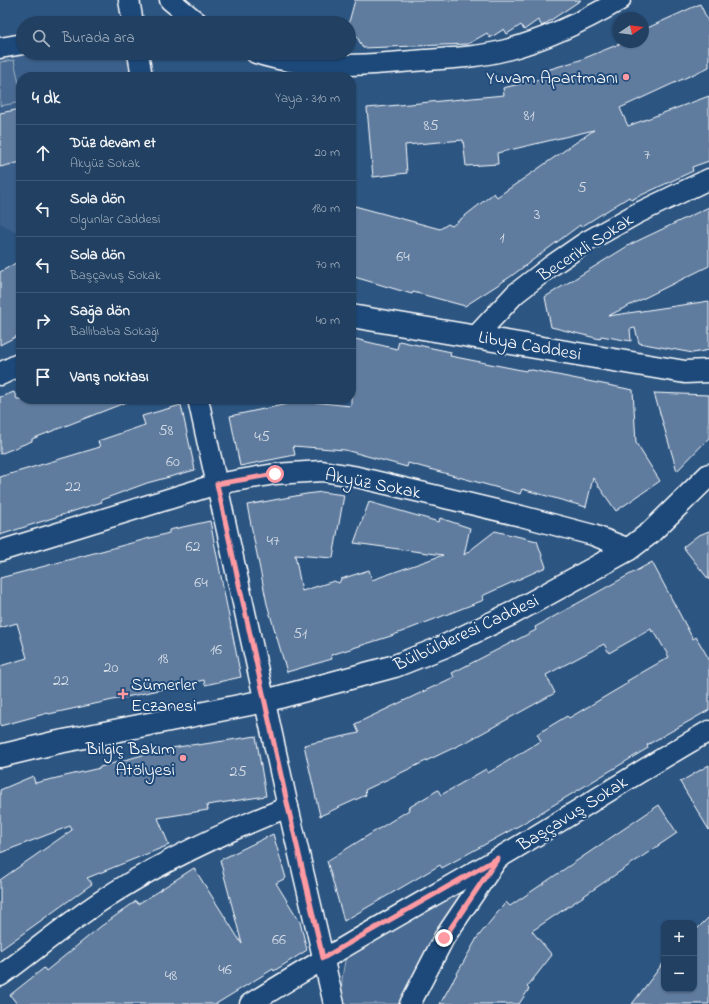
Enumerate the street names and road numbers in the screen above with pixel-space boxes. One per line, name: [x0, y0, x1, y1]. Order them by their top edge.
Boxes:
street label: Becerikli Sokak: [532, 208, 639, 290]
street label: Libya Caddesi: [476, 325, 583, 369]
street label: Akyüz Sokak: [322, 463, 423, 507]
street label: Bülbülderesi Caddesi: [389, 589, 544, 679]
street label: Başçavuş Sokak: [512, 770, 633, 859]

